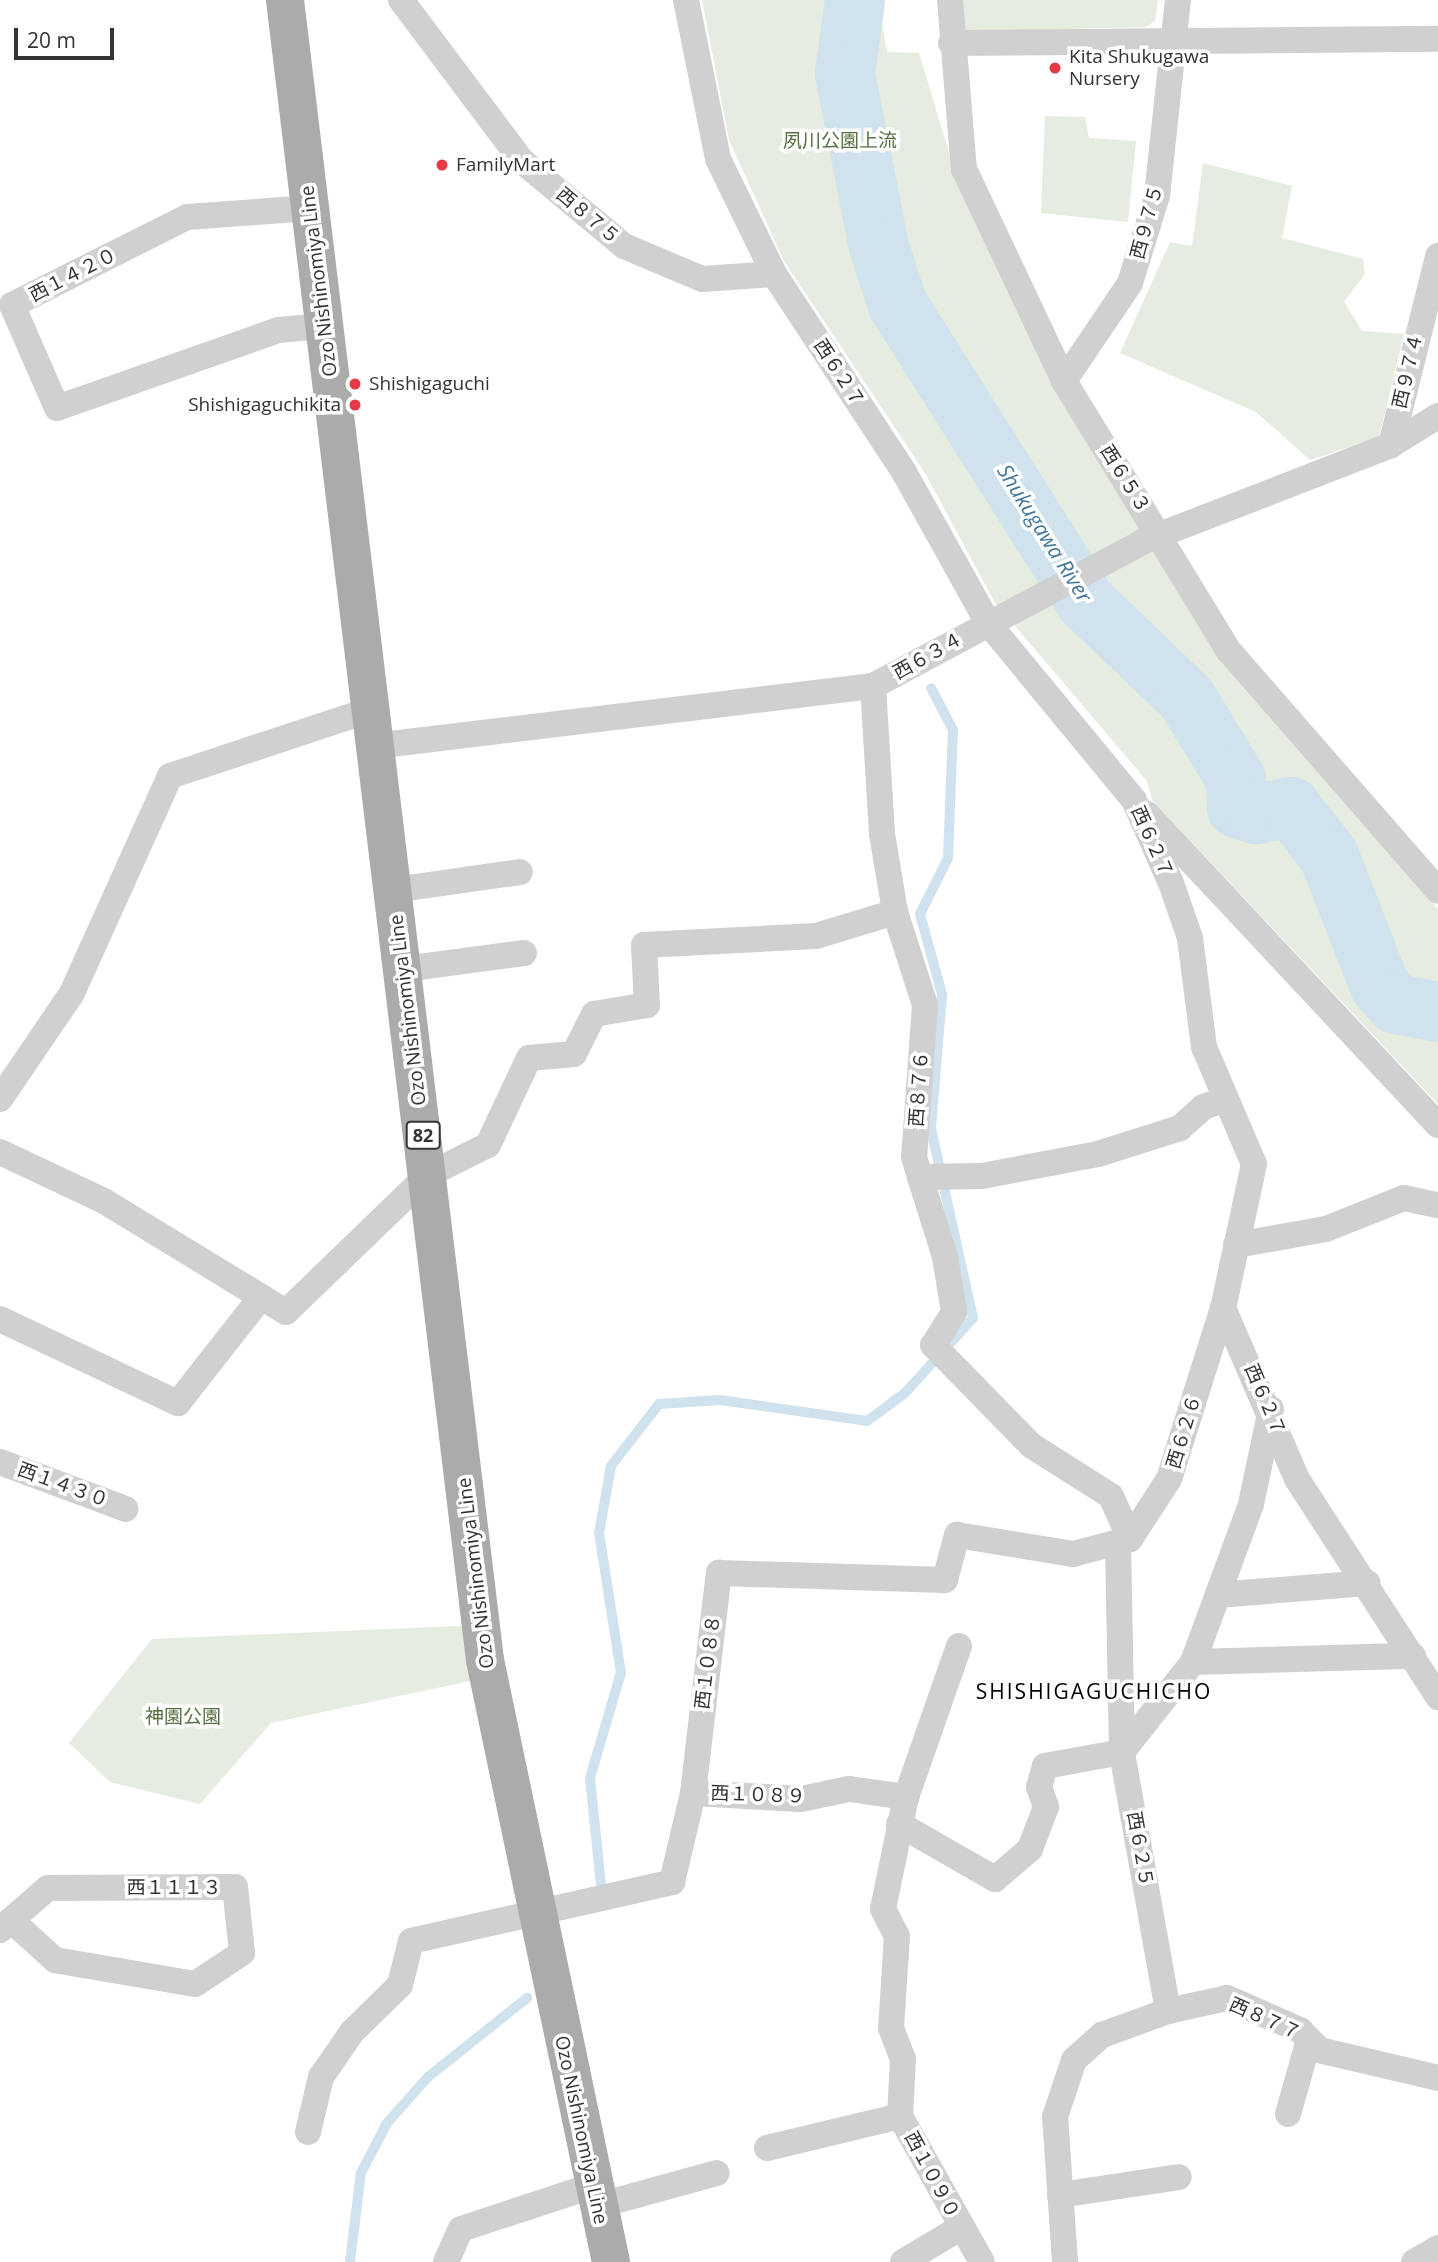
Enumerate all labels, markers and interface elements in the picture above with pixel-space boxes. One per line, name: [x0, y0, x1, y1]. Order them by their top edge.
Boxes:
scale bar: [18, 14, 117, 58]
text: 20 m: [27, 26, 76, 54]
place label: Kita Shukugawa Nursery: [1069, 46, 1209, 90]
marker: Kita Shukugawa Nursery: [1047, 60, 1063, 76]
park label: 夙川公園上流: [783, 130, 897, 152]
place label: FamilyMart: [456, 154, 555, 176]
marker: FamilyMart: [434, 157, 450, 173]
street label: 西９７５: [1126, 182, 1168, 262]
street label: 西８７５: [552, 183, 624, 249]
street label: Ozo Nishinomiya Line: [296, 184, 342, 378]
street label: 西１４２０: [26, 243, 120, 307]
street label: 西９７４: [1388, 331, 1428, 411]
street label: 西６２７: [809, 335, 869, 411]
place label: Shishigaguchi: [369, 373, 490, 395]
marker: Shishigaguchi: [347, 376, 363, 392]
place label: Shishigaguchikita: [188, 394, 341, 416]
marker: Shishigaguchikita: [347, 397, 363, 413]
street label: 西６５３: [1095, 441, 1155, 517]
water label: Shukugawa River: [992, 459, 1098, 607]
street label: 西６３４: [889, 628, 967, 684]
street label: 西６２７: [1126, 803, 1178, 881]
street label: Ozo Nishinomiya Line: [385, 913, 431, 1107]
street label: 西８７６: [905, 1050, 933, 1128]
road number: 82: [406, 1120, 440, 1150]
street label: 西６２７: [1240, 1361, 1290, 1439]
street label: 西６２６: [1162, 1392, 1206, 1472]
street label: 西１４３０: [14, 1458, 112, 1512]
street label: Ozo Nishinomiya Line: [453, 1476, 499, 1670]
street label: 西１０８８: [691, 1613, 725, 1711]
district label: SHISHIGAGUCHICHO: [978, 1678, 1210, 1704]
park label: 神園公園: [145, 1706, 221, 1728]
street label: 西１０８９: [710, 1782, 806, 1808]
street label: 西６２５: [1122, 1810, 1158, 1888]
street label: 西１１１３: [127, 1877, 221, 1899]
street label: 西８７７: [1226, 1993, 1304, 2045]
street label: Ozo Nishinomiya Line: [550, 2034, 612, 2226]
street label: 西１０９０: [900, 2128, 964, 2222]

